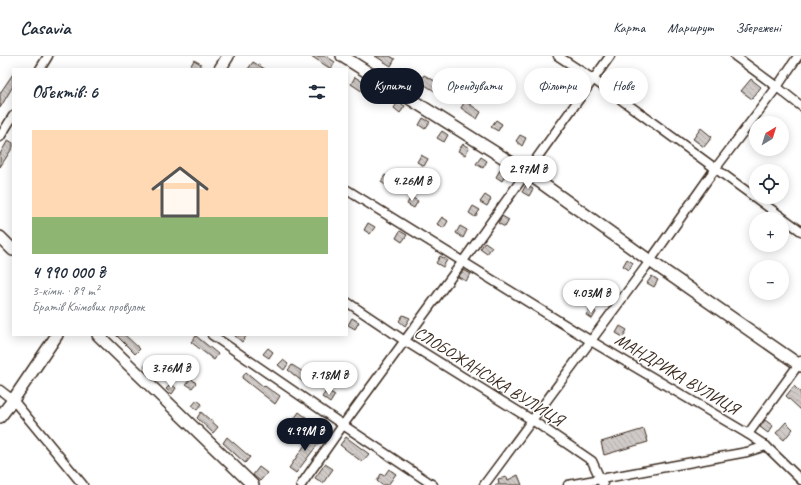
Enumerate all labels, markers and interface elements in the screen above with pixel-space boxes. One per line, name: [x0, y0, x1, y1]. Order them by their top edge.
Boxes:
text: Casavia: [20, 16, 70, 40]
text: Карта: [613, 19, 645, 36]
text: Маршрут: [667, 19, 713, 36]
text: Збережені: [735, 19, 781, 36]
chip: Купити: [360, 68, 424, 104]
chip: Орендувати: [432, 68, 516, 104]
chip: Фільтри: [524, 68, 591, 104]
chip: Нове: [599, 68, 648, 104]
icon: filters: [306, 81, 328, 103]
text: Об’єктів: 6: [32, 82, 98, 103]
north arrow: [749, 116, 789, 156]
map controls: [749, 116, 789, 300]
icon: home: [144, 156, 216, 228]
pin: 2.97M ₴: [491, 156, 565, 190]
text: 2.97M ₴: [509, 161, 547, 177]
button: locate: [749, 164, 789, 204]
pin: 4.26M ₴: [375, 168, 449, 202]
text: 4.26M ₴: [393, 173, 432, 189]
button: +: [749, 212, 789, 252]
button: −: [749, 260, 789, 300]
text: 4 990 000 ₴: [32, 262, 105, 283]
pin: 4.03M ₴: [554, 280, 628, 314]
text: 3-кімн. · 89 m²: [32, 283, 99, 299]
text: 4.03M ₴: [572, 285, 610, 301]
text: Братів Клімових провулок: [32, 299, 145, 315]
street label: СЛОБОЖАНСЬКА ВУЛИЦЯ: [411, 322, 570, 432]
street label: МАНДРИКА ВУЛИЦЯ: [611, 329, 745, 421]
pin: 3.76M ₴: [134, 355, 208, 389]
text: 3.76M ₴: [152, 360, 190, 376]
pin: 7.18M ₴: [292, 362, 366, 396]
text: 7.18M ₴: [310, 367, 348, 383]
pin: 4.99M ₴: [268, 418, 342, 452]
text: 4.99M ₴: [286, 423, 324, 439]

